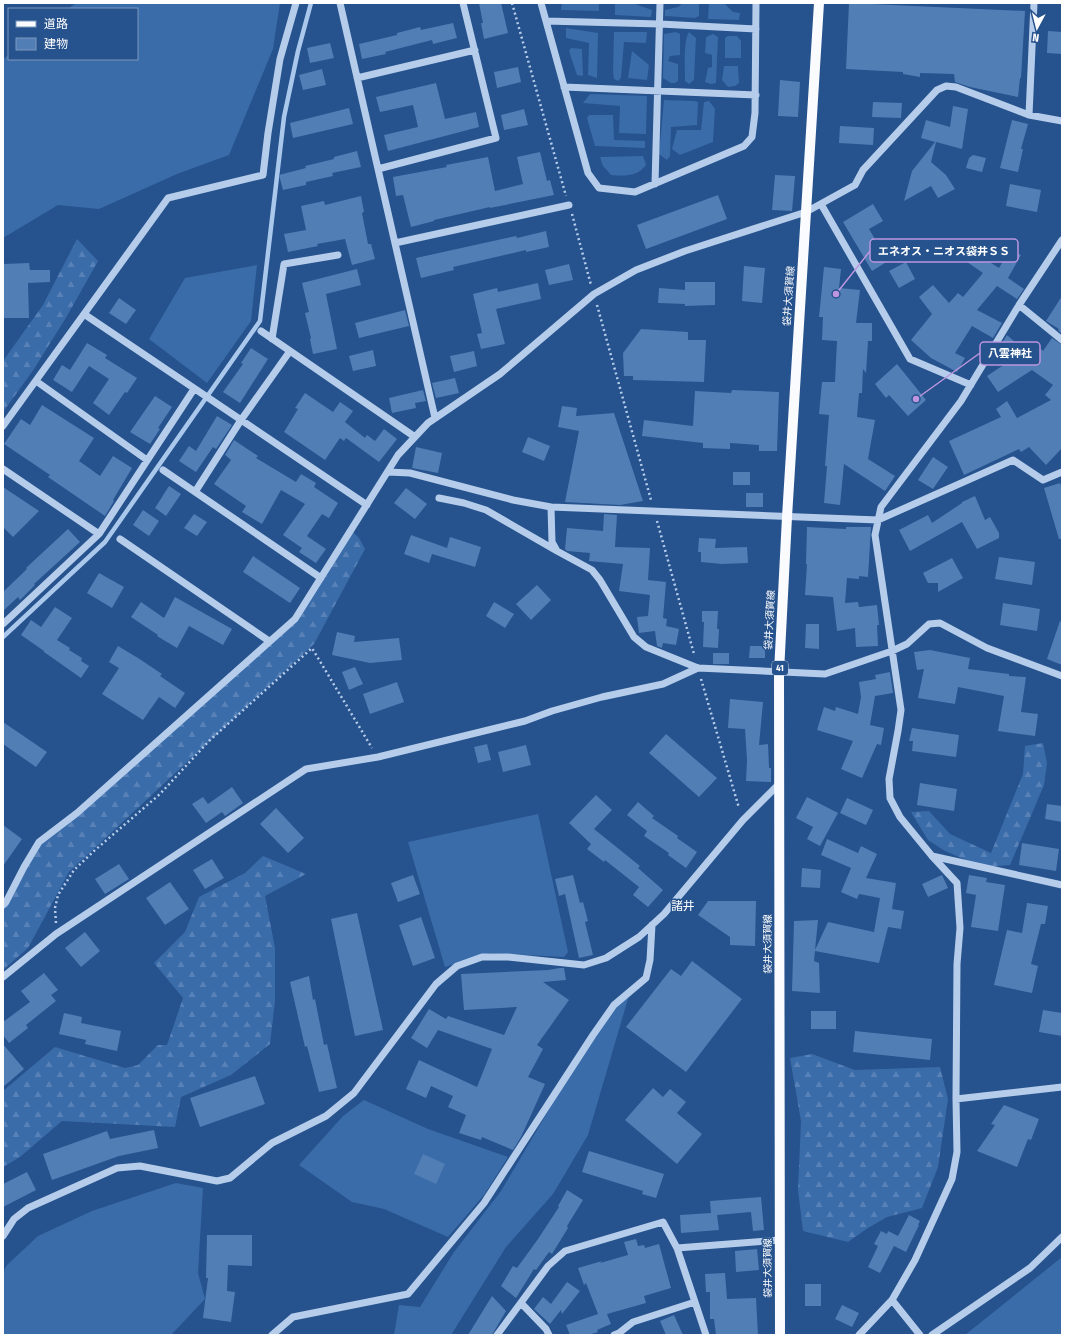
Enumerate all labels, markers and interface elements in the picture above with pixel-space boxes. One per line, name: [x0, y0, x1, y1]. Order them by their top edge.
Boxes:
legend: [8, 8, 138, 60]
north arrow: [1017, 8, 1057, 48]
text: 道路: [44, 17, 68, 31]
text: N: [1032, 31, 1040, 44]
text: 建物: [44, 37, 68, 51]
callout: エネオス・ニオス袋井ＳＳ: [870, 239, 1018, 262]
text: エネオス・ニオス袋井ＳＳ: [878, 245, 1010, 258]
street label: 袋井大須賀線: [781, 266, 797, 326]
callout: 八雲神社: [980, 342, 1040, 365]
text: 八雲神社: [988, 347, 1032, 360]
street label: 袋井大須賀線: [762, 590, 778, 650]
road number: 41: [772, 661, 788, 675]
district label: 諸井: [671, 899, 695, 913]
street label: 袋井大須賀線: [762, 914, 774, 974]
street label: 袋井大須賀線: [762, 1238, 774, 1298]

